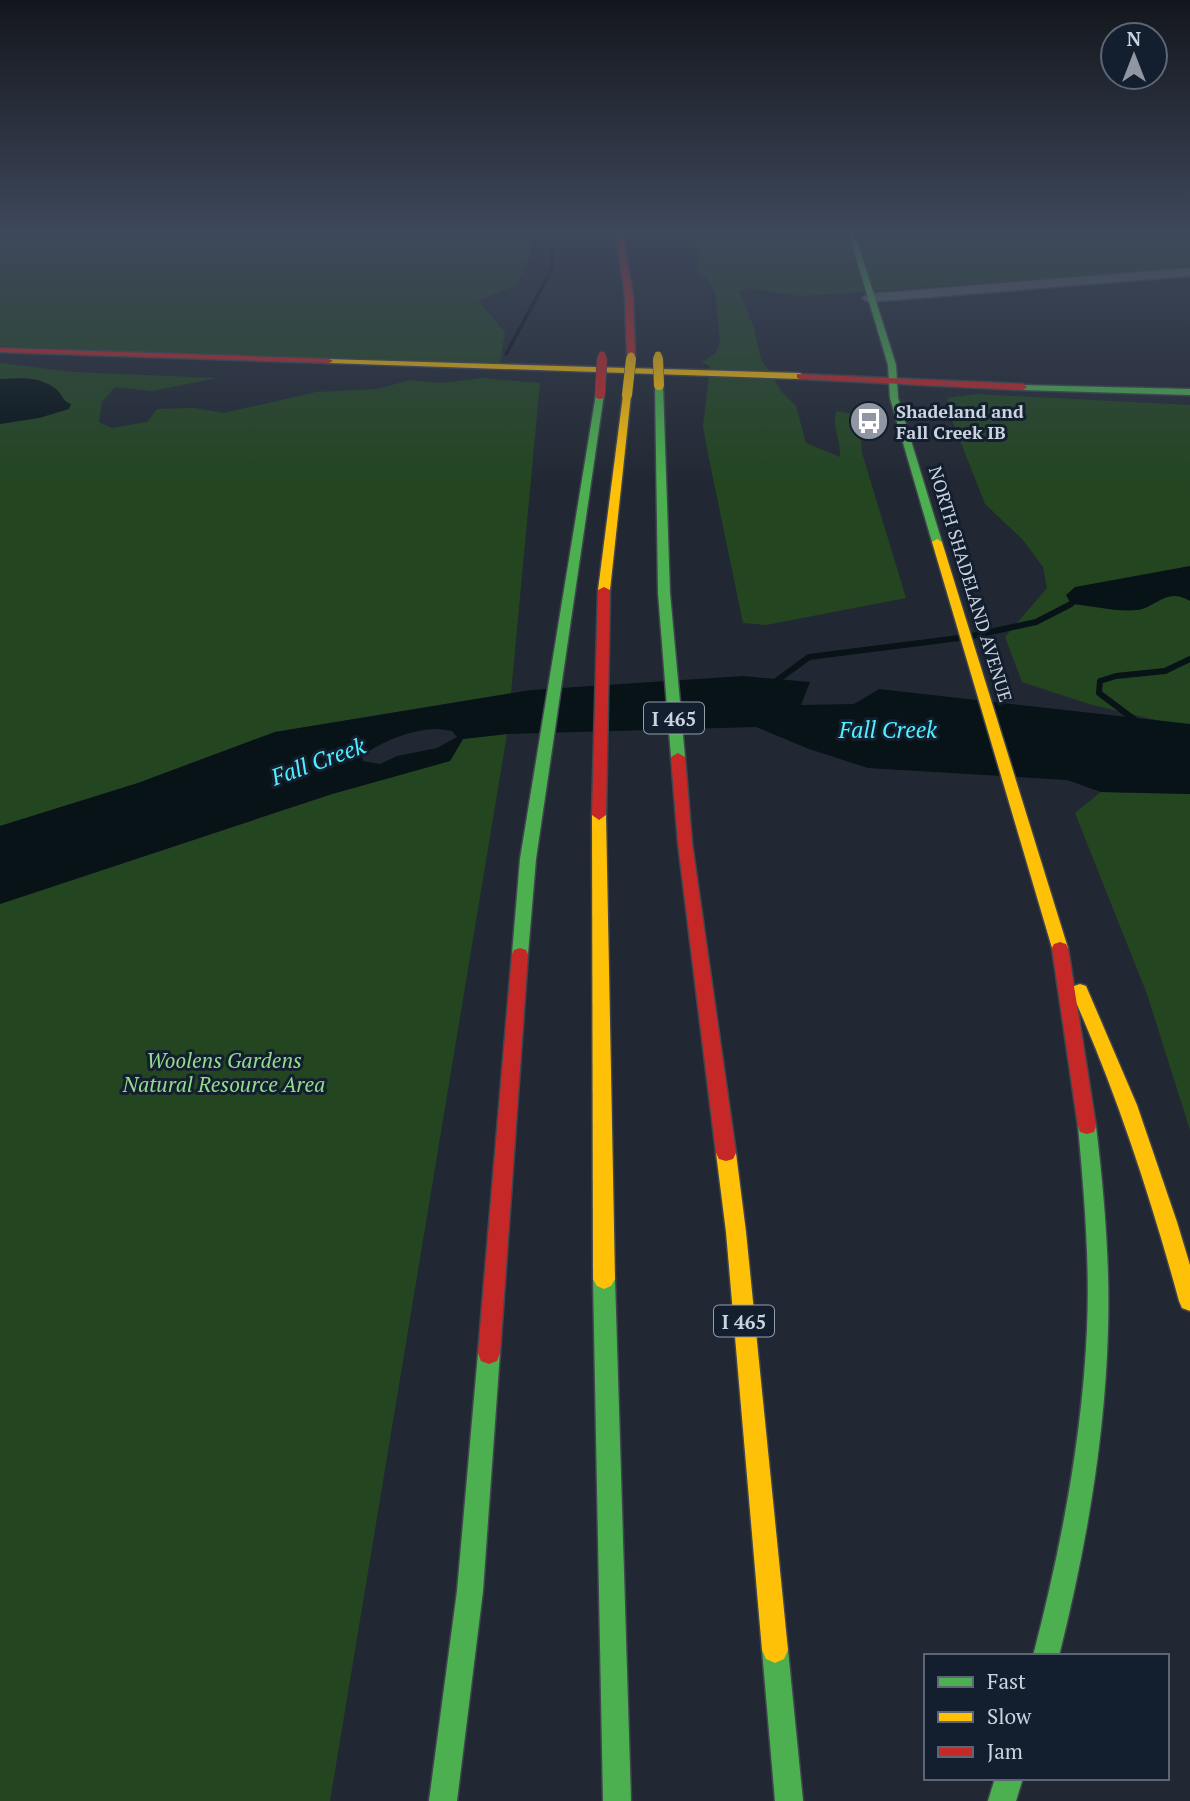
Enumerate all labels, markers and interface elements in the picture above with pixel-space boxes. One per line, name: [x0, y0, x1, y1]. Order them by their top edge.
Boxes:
north arrow: [1099, 21, 1169, 91]
text: N: [1127, 26, 1142, 51]
place label: Shadeland and Fall Creek IB: [896, 399, 1024, 444]
bus stop icon: Shadeland and Fall Creek IB: [848, 400, 890, 442]
street label: NORTH SHADELAND AVENUE: [924, 463, 1018, 705]
road number: I 465: [644, 702, 704, 734]
water label: Fall Creek: [838, 714, 938, 745]
water label: Fall Creek: [266, 729, 370, 793]
park label: Woolens Gardens Natural Resource Area: [122, 1046, 325, 1098]
road number: I 465: [714, 1306, 774, 1336]
legend: [924, 1654, 1169, 1780]
text: Fast: [987, 1667, 1026, 1695]
text: Slow: [987, 1702, 1032, 1730]
text: Jam: [987, 1737, 1023, 1765]

